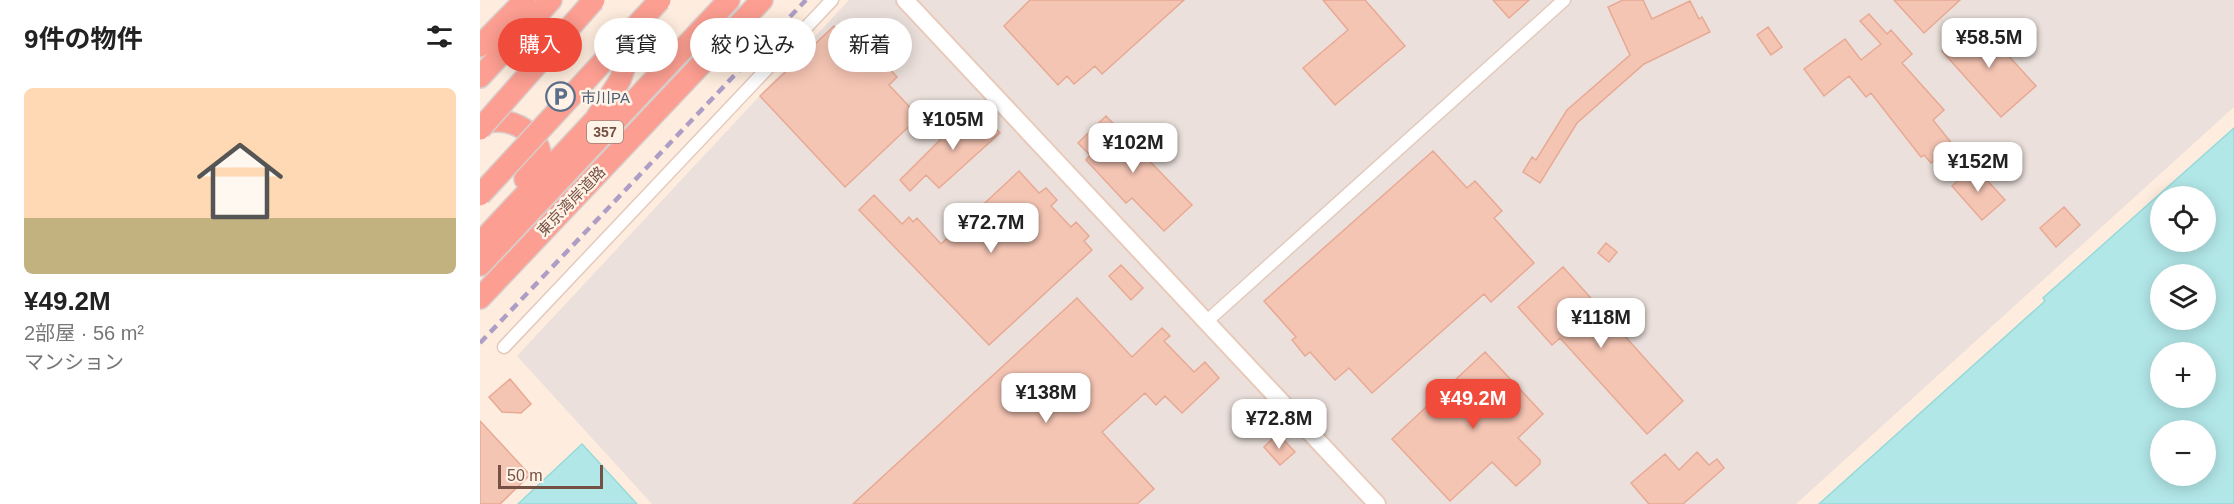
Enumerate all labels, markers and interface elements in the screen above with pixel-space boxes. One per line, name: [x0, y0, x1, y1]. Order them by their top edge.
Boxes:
chip: 購入: [498, 18, 582, 72]
chip: 賃貸: [594, 18, 678, 72]
chip: 絞り込み: [690, 18, 816, 72]
chip: 新着: [828, 18, 912, 72]
pin: ¥58.5M: [1940, 18, 2038, 69]
icon: filters: [423, 20, 456, 53]
text: 9件の物件: [24, 24, 142, 54]
text: ¥58.5M: [1956, 26, 2022, 48]
parking icon: 市川PA: [544, 81, 576, 113]
place label: 市川PA: [581, 89, 630, 106]
pin: ¥105M: [911, 100, 995, 151]
text: ¥105M: [922, 108, 984, 130]
road number: 357: [587, 121, 623, 143]
pin: ¥102M: [1091, 123, 1175, 174]
icon: home: [186, 127, 294, 235]
text: ¥102M: [1102, 131, 1164, 153]
pin: ¥152M: [1936, 142, 2020, 193]
text: ¥152M: [1947, 150, 2009, 172]
street label: 東京湾岸道路: [534, 163, 608, 239]
map controls: [2150, 186, 2216, 486]
button: locate: [2150, 186, 2216, 252]
pin: ¥72.7M: [942, 203, 1040, 254]
text: ¥72.7M: [958, 211, 1024, 233]
button: layers: [2150, 264, 2216, 330]
text: ¥49.2M: [24, 286, 111, 316]
pin: ¥118M: [1559, 298, 1643, 349]
text: ¥118M: [1571, 306, 1631, 328]
text: 2部屋 · 56 m²: [24, 322, 144, 344]
button: +: [2150, 342, 2216, 408]
text: マンション: [24, 351, 124, 373]
pin: ¥138M: [1004, 373, 1088, 424]
pin: ¥49.2M: [1424, 379, 1522, 430]
text: ¥138M: [1015, 381, 1077, 403]
text: ¥49.2M: [1440, 387, 1506, 409]
pin: ¥72.8M: [1230, 399, 1328, 450]
text: ¥72.8M: [1246, 407, 1312, 429]
button: −: [2150, 420, 2216, 486]
scale bar: [498, 462, 603, 490]
text: 50 m: [507, 467, 543, 484]

